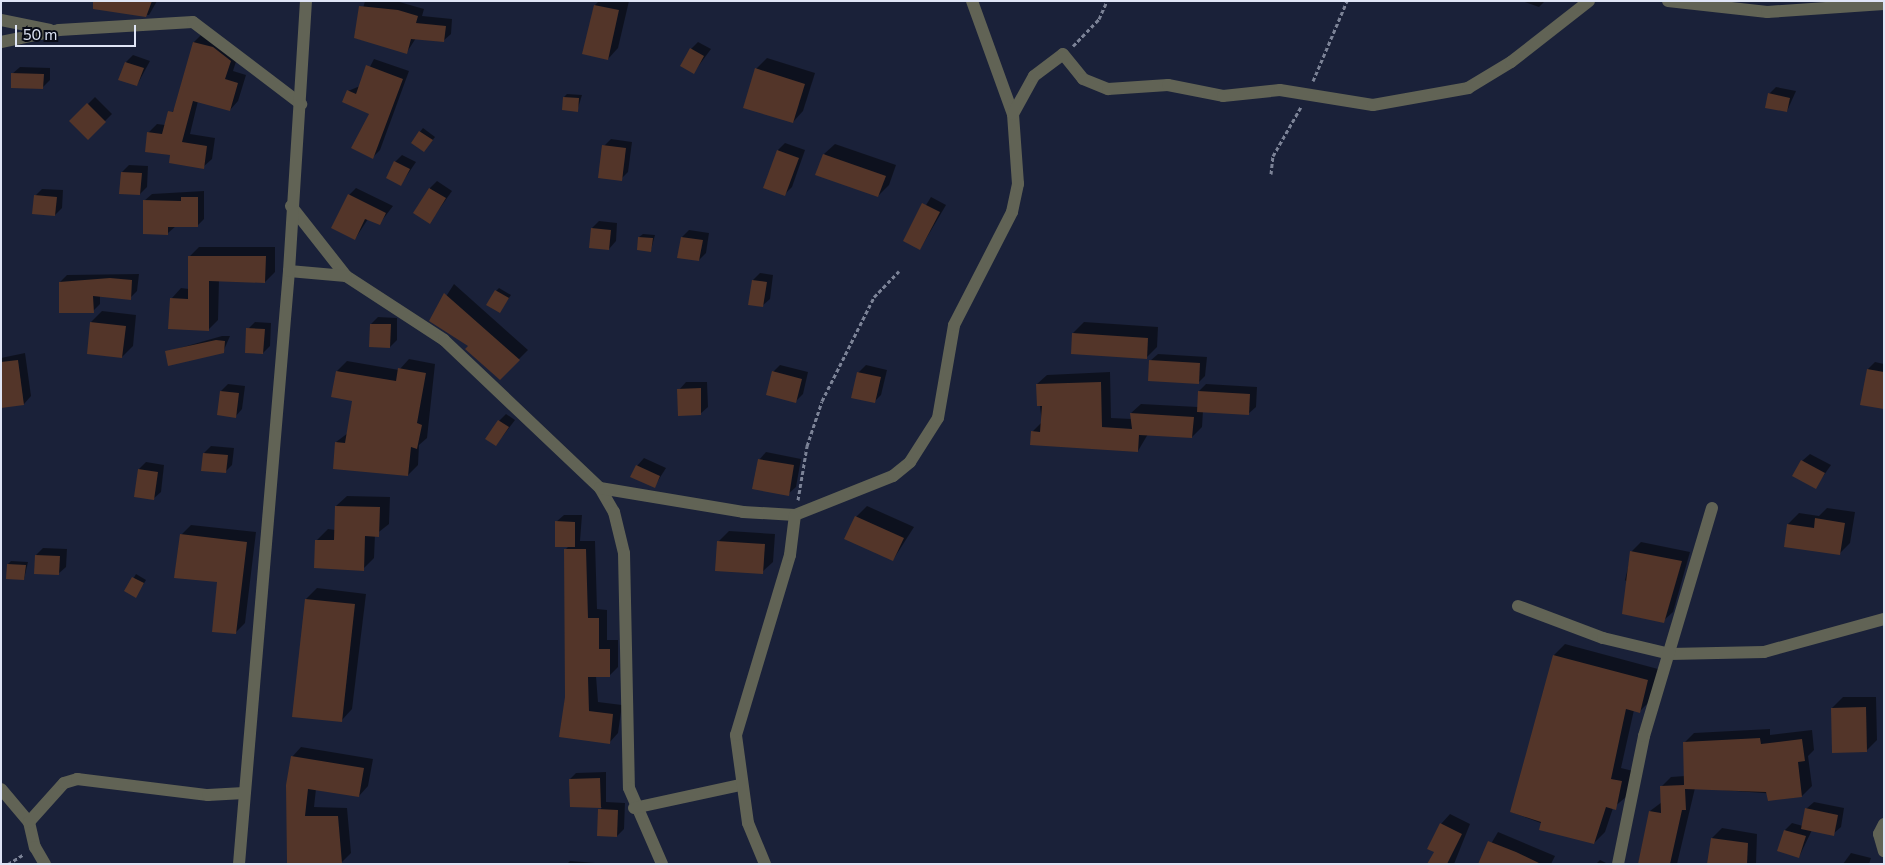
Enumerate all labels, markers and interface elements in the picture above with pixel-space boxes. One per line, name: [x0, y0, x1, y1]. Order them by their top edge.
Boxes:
scale bar: [18, 15, 139, 47]
text: 50 m: [23, 25, 57, 43]

